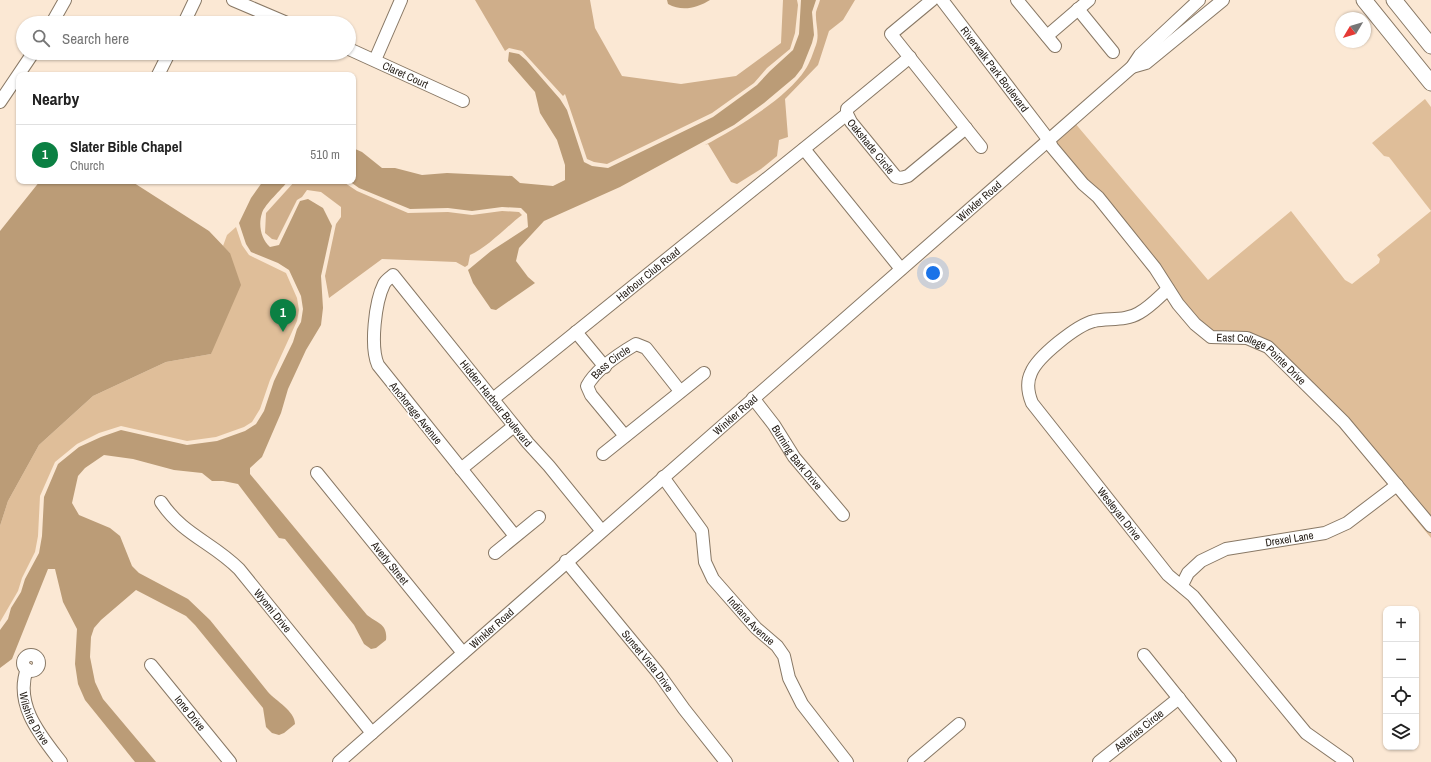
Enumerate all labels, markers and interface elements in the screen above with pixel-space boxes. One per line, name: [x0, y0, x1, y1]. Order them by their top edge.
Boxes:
north arrow: [1335, 12, 1371, 48]
search box: [16, 16, 356, 60]
street label: Riverwalk Park Boulevard: [958, 24, 1032, 115]
icon: search: [30, 27, 52, 49]
text: Search here: [62, 28, 129, 49]
street label: Claret Court: [380, 58, 431, 91]
text: Nearby: [32, 87, 79, 110]
street label: Oakshade Circle: [844, 116, 898, 177]
text: Slater Bible Chapel: [70, 136, 182, 157]
text: 1: [42, 146, 48, 163]
text: 510 m: [310, 146, 340, 163]
text: Church: [70, 157, 104, 174]
street label: Winkler Road: [954, 178, 1004, 224]
street label: Harbour Club Road: [613, 244, 683, 304]
your location: [923, 263, 943, 283]
pin: 1: [270, 299, 296, 332]
street label: East College Pointe Drive: [1216, 330, 1309, 388]
street label: Bass Circle: [588, 342, 633, 382]
street label: Hidden Harbour Boulevard: [457, 357, 535, 450]
street label: Anchorage Avenue: [386, 378, 445, 447]
street label: Winkler Road: [710, 391, 761, 438]
street label: Burning Bark Drive: [769, 422, 825, 492]
street label: Wesleyan Drive: [1094, 484, 1145, 543]
street label: Drexel Lane: [1264, 528, 1315, 550]
street label: Averly Street: [368, 538, 412, 588]
street label: Wyomi Drive: [251, 586, 295, 635]
street label: Indiana Avenue: [724, 593, 778, 648]
street label: Winkler Road: [466, 605, 517, 652]
map controls: [1383, 606, 1419, 750]
button: +: [1383, 606, 1419, 642]
street label: Sunset Vista Drive: [619, 627, 676, 695]
button: −: [1383, 642, 1419, 678]
button: locate: [1383, 678, 1419, 714]
street label: Wilshire Drive: [17, 691, 53, 748]
street label: Ione Drive: [172, 692, 209, 734]
street label: Astarias Circle: [1111, 706, 1166, 755]
button: layers: [1383, 714, 1419, 750]

